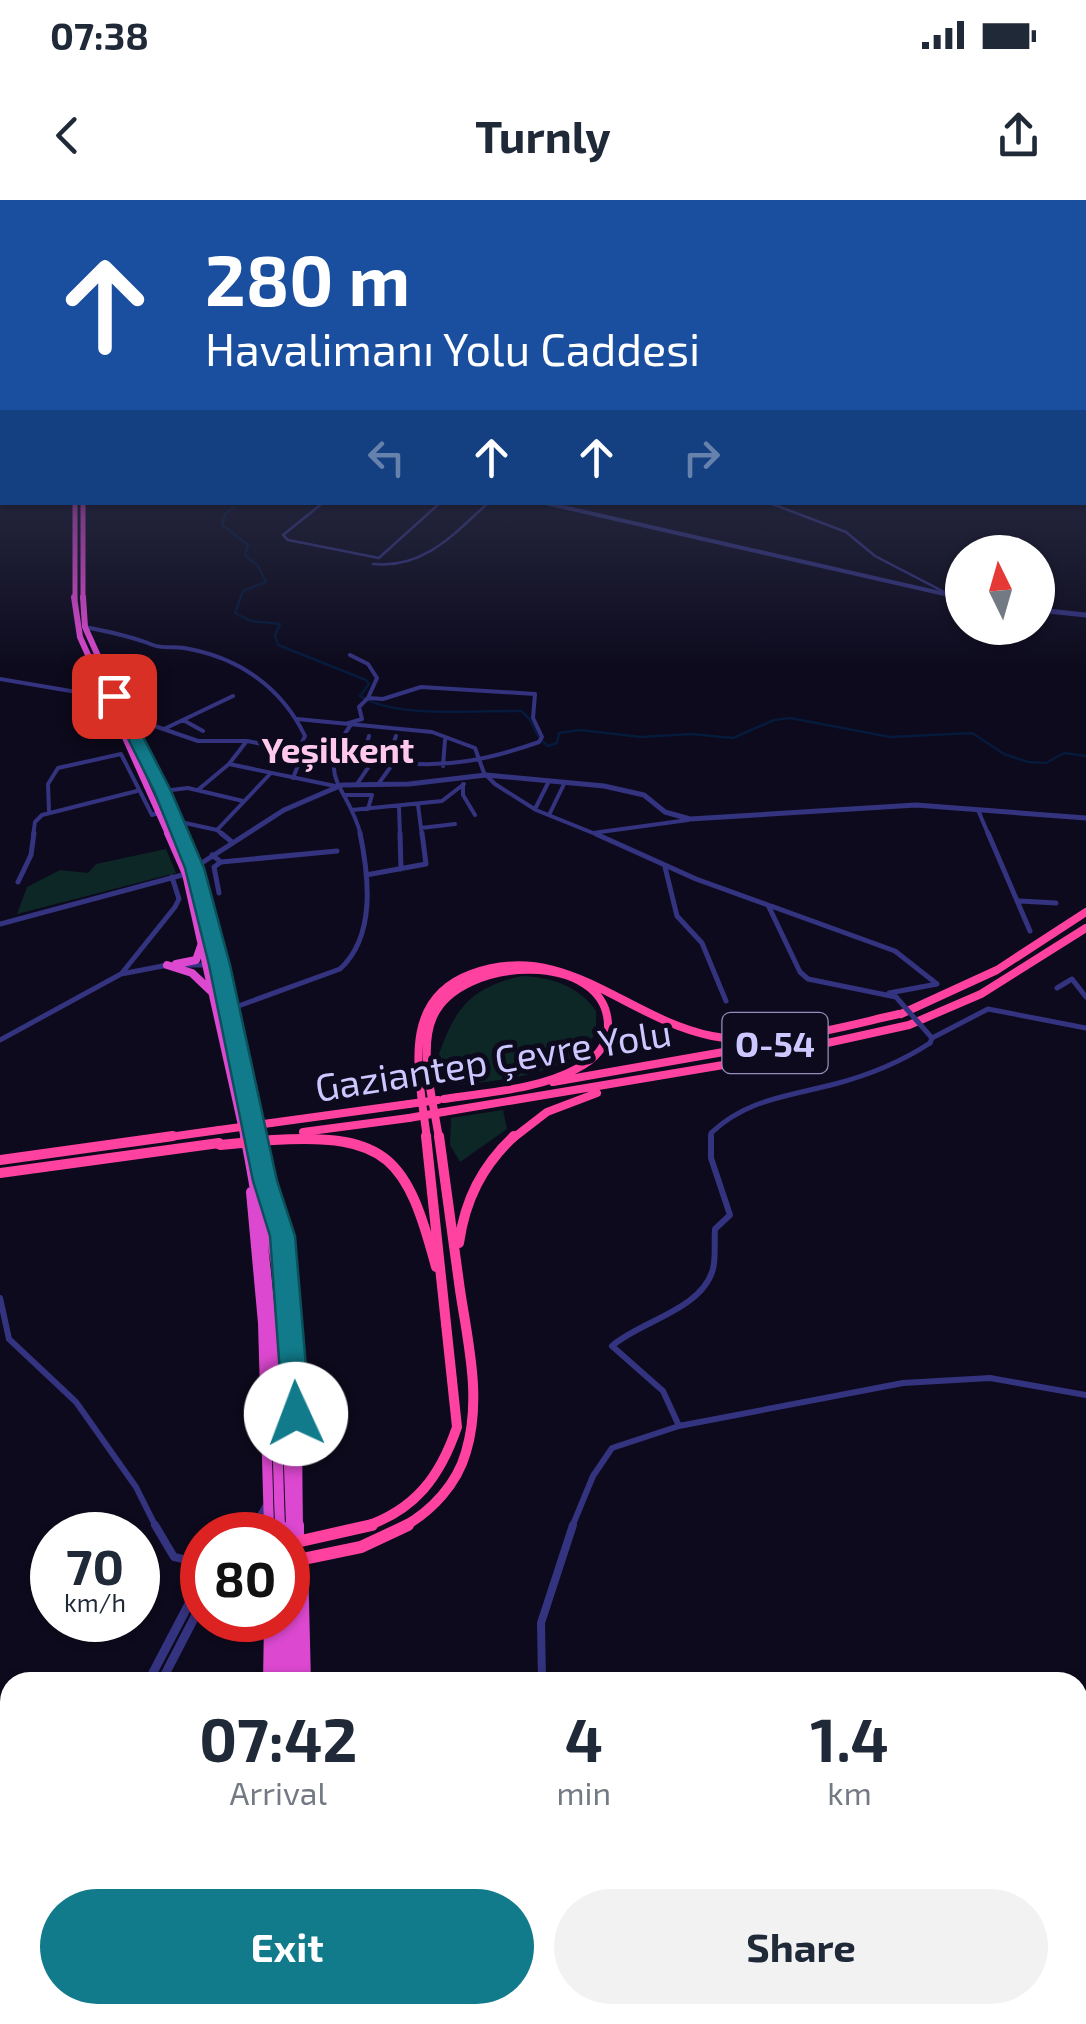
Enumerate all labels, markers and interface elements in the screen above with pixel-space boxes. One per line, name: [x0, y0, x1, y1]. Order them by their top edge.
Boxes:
text: 07:38: [50, 12, 149, 58]
icon: back: [40, 108, 95, 163]
text: Turnly: [475, 108, 611, 162]
icon: share: [991, 108, 1046, 163]
text: 280 m: [205, 236, 410, 320]
icon: ahead: [40, 240, 170, 370]
text: Havalimanı Yolu Caddesi: [205, 321, 700, 375]
icon: left: [359, 430, 414, 485]
icon: ahead: [464, 430, 519, 485]
icon: ahead: [569, 430, 624, 485]
icon: right: [674, 430, 729, 485]
north arrow: [945, 535, 1055, 645]
map controls: [945, 535, 1055, 645]
pin: [72, 654, 157, 739]
icon: arrive: [87, 669, 142, 724]
district label: Yeşilkent: [262, 728, 414, 772]
street label: Gaziantep Çevre Yolu: [312, 1008, 675, 1111]
road number: O-54: [722, 1013, 828, 1073]
position arrow: [244, 1362, 348, 1466]
speed limit sign: 80: [180, 1512, 310, 1642]
text: 70: [66, 1535, 124, 1595]
text: km/h: [64, 1587, 126, 1617]
text: 07:42: [199, 1702, 357, 1774]
text: 4: [565, 1702, 603, 1774]
text: 1.4: [810, 1702, 889, 1774]
text: Arrival: [230, 1773, 327, 1811]
text: min: [556, 1773, 611, 1811]
text: km: [827, 1773, 872, 1811]
button: Exit: [40, 1889, 534, 2004]
button: Share: [554, 1889, 1048, 2004]

